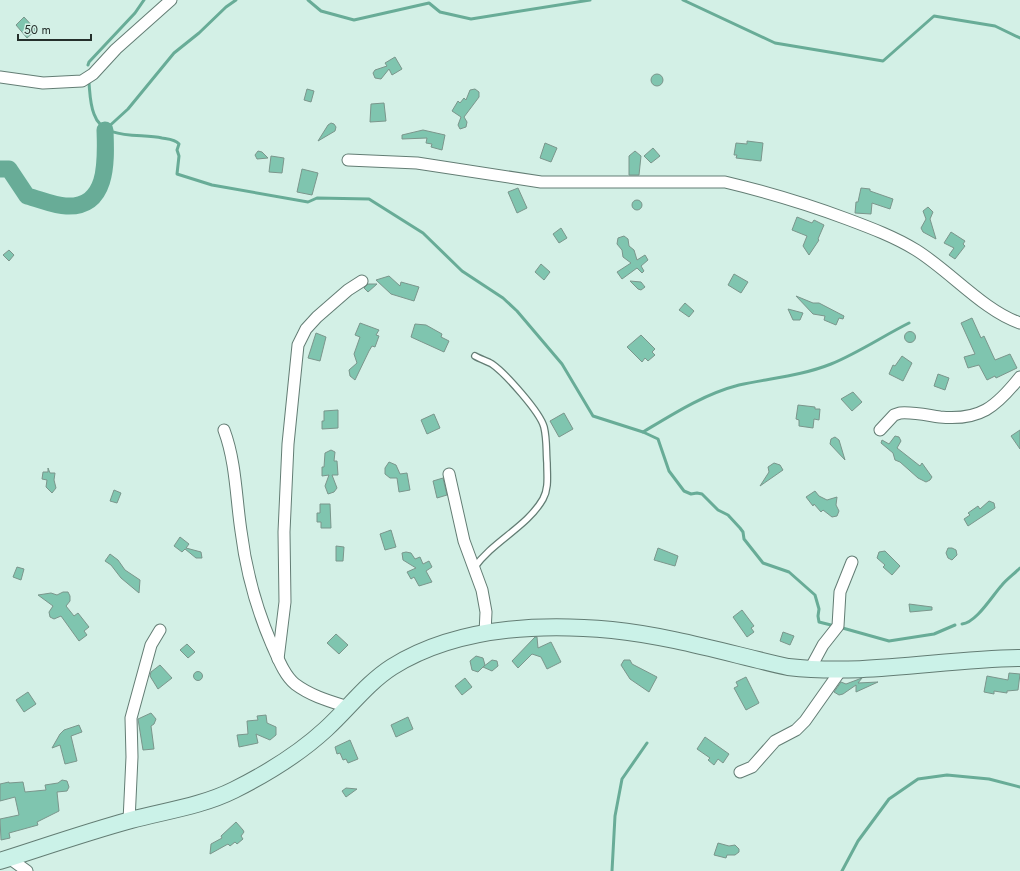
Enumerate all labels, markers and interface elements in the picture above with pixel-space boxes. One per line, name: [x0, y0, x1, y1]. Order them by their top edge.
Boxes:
scale bar: [18, 16, 91, 42]
text: 50 m: [24, 21, 51, 39]

